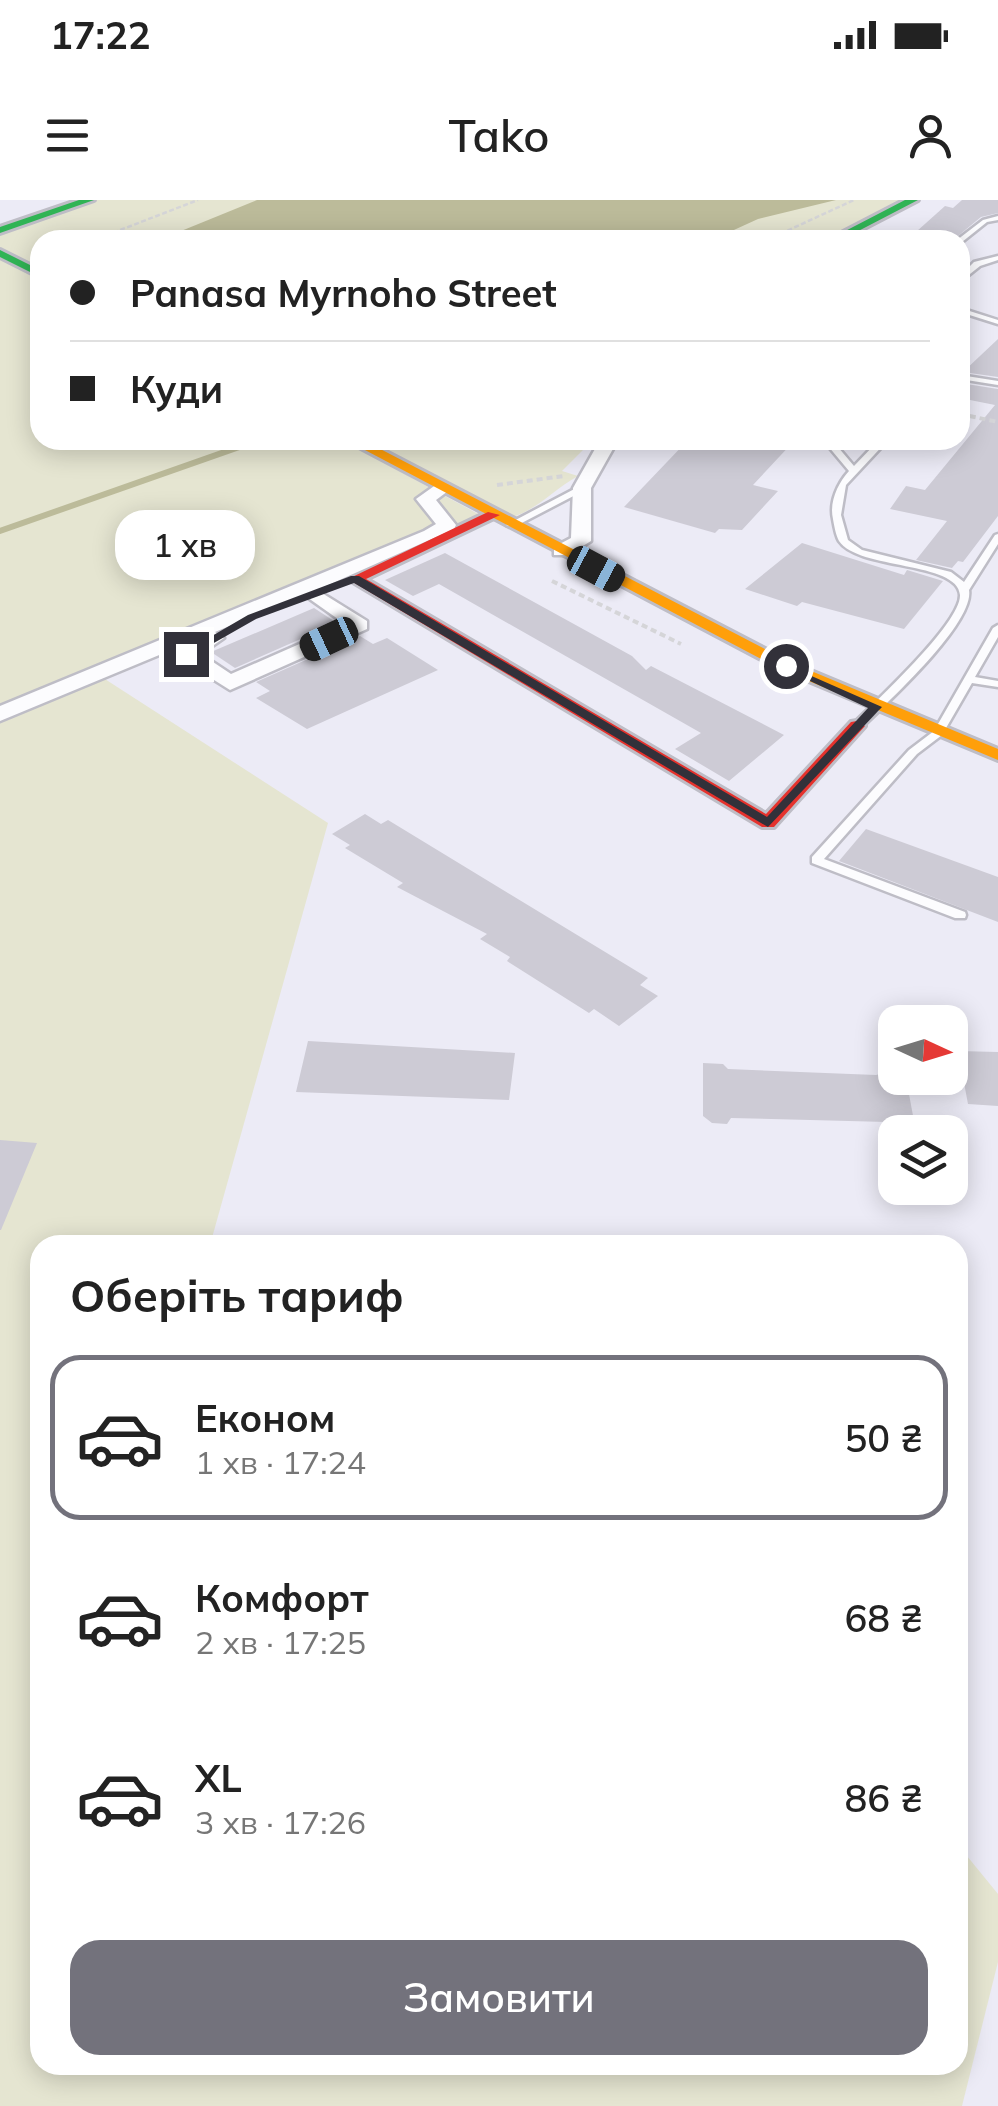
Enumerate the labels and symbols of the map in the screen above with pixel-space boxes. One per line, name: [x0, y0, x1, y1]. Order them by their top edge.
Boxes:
callout: 1 хв: [116, 509, 256, 579]
car: [562, 542, 630, 596]
car: [295, 613, 363, 665]
route end: [164, 632, 209, 677]
route start: [764, 644, 809, 689]
north arrow: [878, 1005, 968, 1095]

